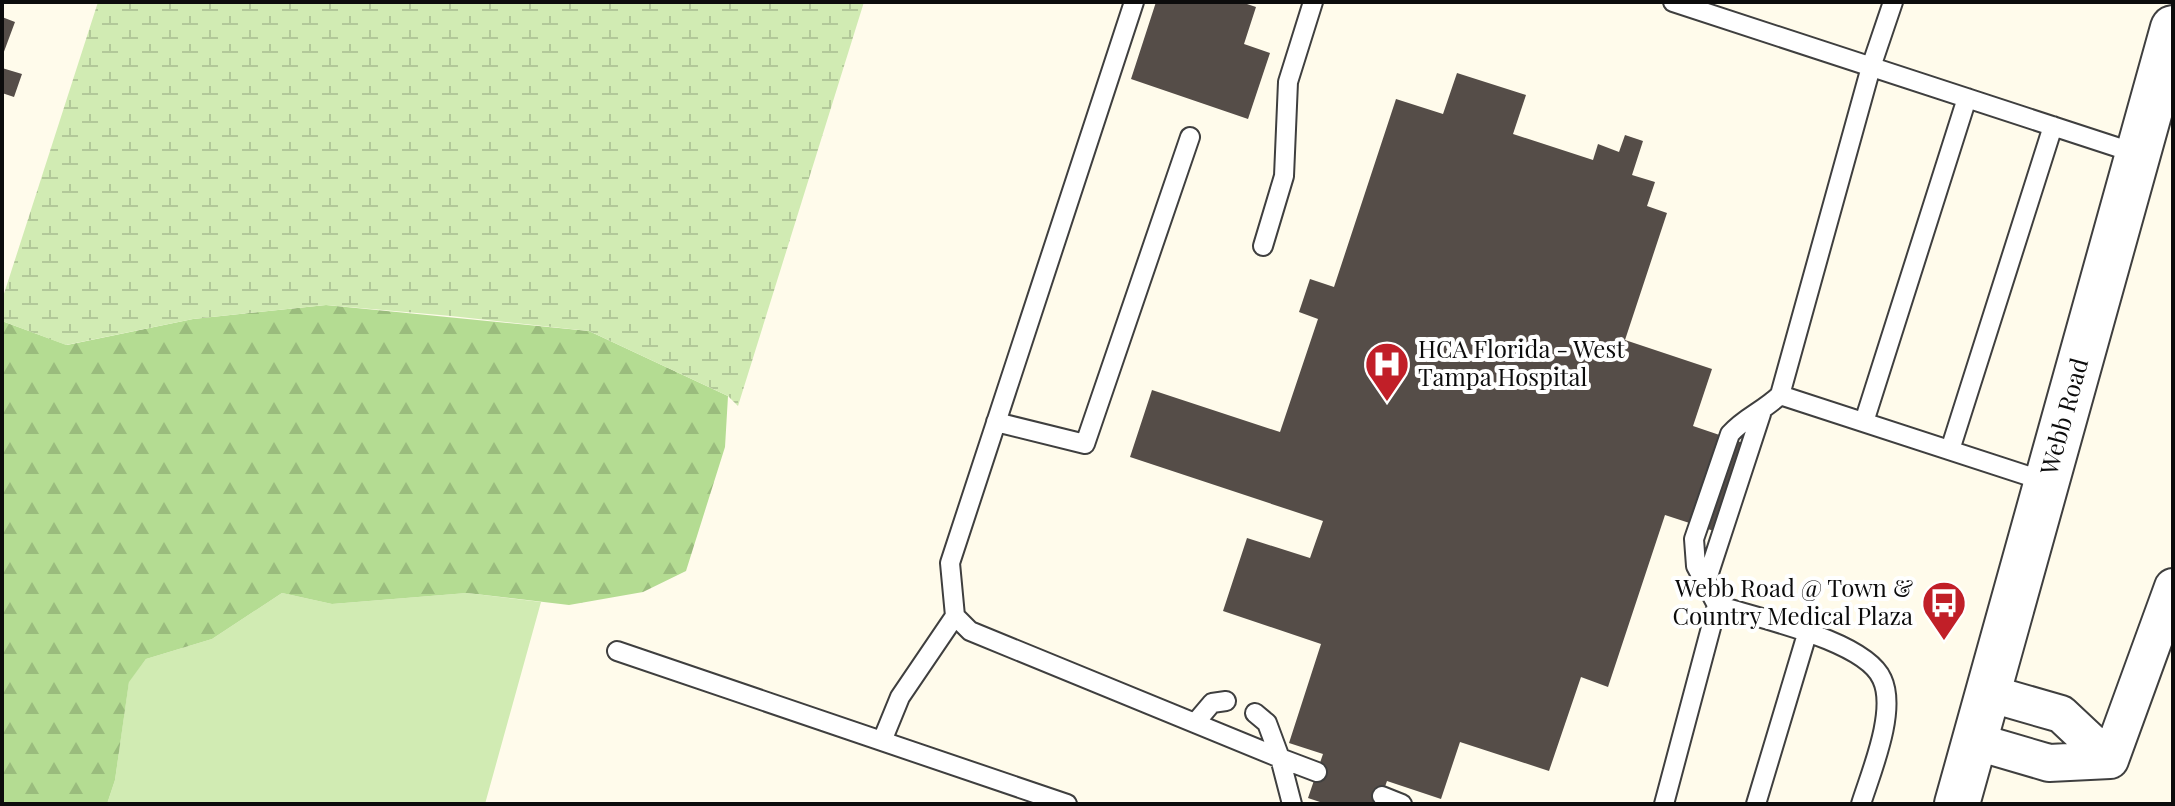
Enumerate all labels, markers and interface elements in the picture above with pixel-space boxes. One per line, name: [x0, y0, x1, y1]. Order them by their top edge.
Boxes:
place label: HCA Florida - West Tampa Hospital: [1418, 332, 1625, 392]
hospital icon: HCA Florida - West Tampa Hospital: [1363, 340, 1411, 403]
street label: Webb Road: [2031, 354, 2094, 479]
place label: Webb Road @ Town & Country Medical Plaza: [1672, 571, 1913, 631]
bus stop icon: Webb Road @ Town & Country Medical Plaza: [1920, 579, 1968, 642]

